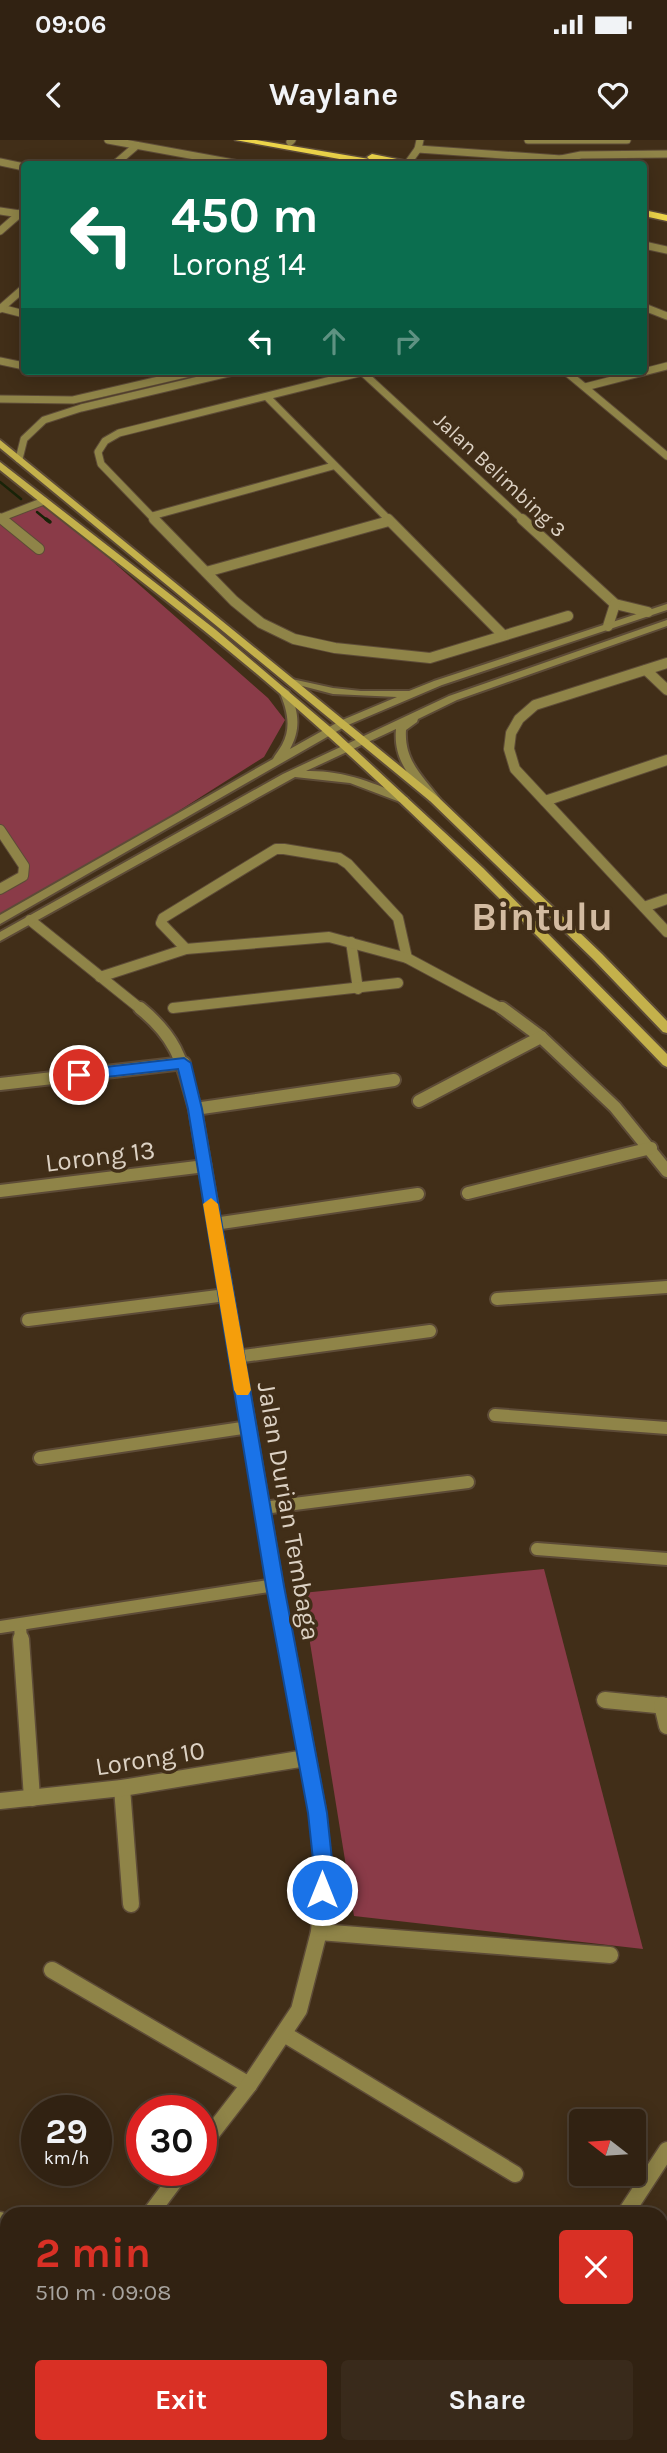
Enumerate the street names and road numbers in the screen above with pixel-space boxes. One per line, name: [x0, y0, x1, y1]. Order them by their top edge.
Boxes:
street label: Jalan Belimbing 3: [429, 408, 571, 542]
street label: Lorong 13: [43, 1134, 157, 1179]
street label: Jalan Durian Tembaga: [251, 1379, 327, 1643]
street label: Lorong 10: [93, 1735, 207, 1782]

